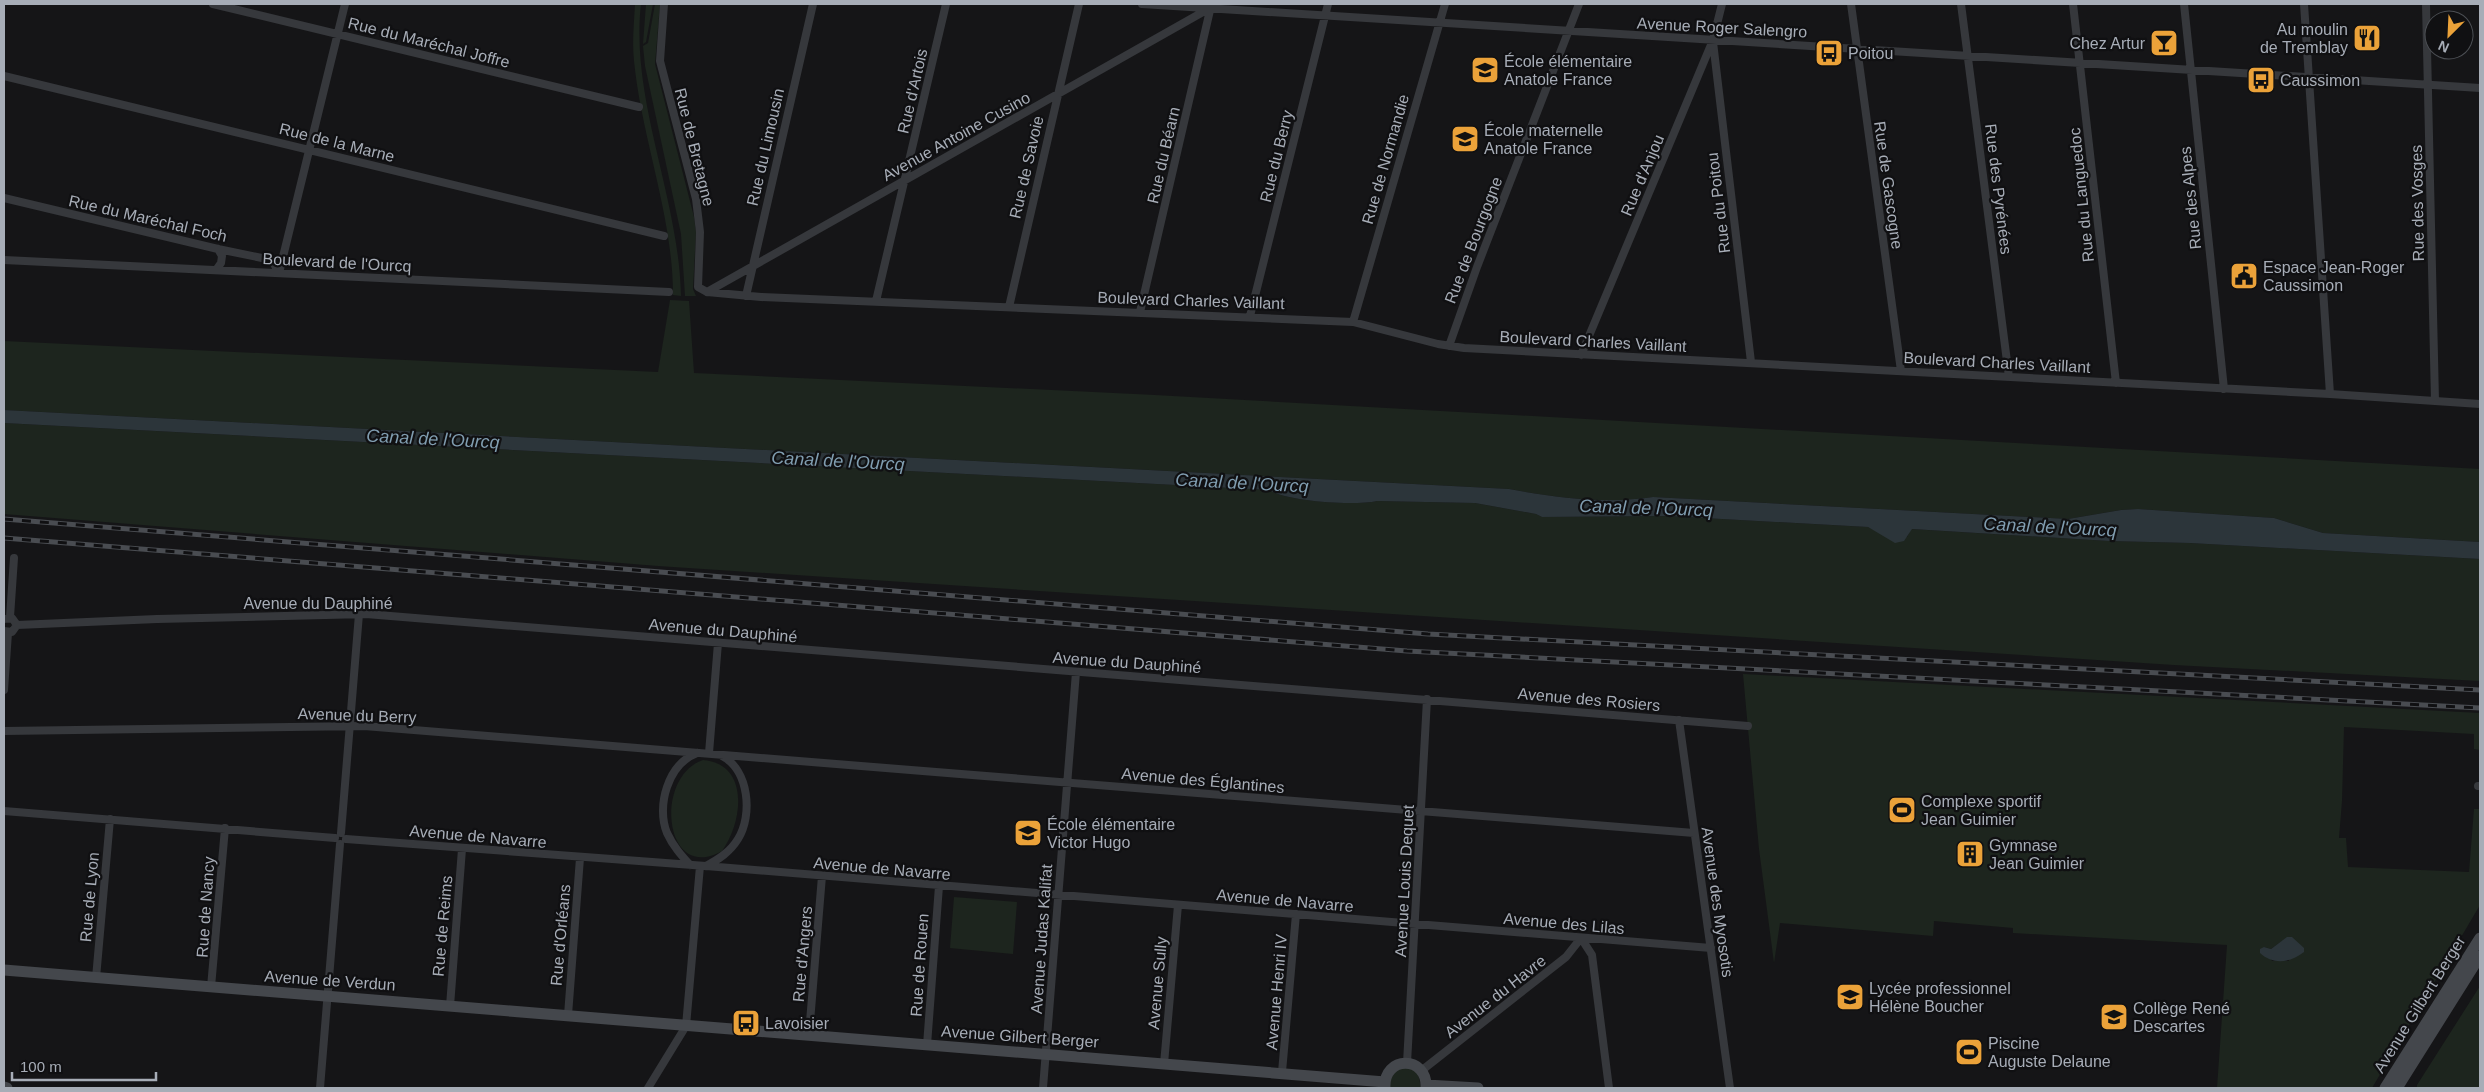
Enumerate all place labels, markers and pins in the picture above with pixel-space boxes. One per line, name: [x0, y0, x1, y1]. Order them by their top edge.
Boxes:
place label: Au moulin de Tremblay: [2260, 21, 2348, 56]
restaurant icon: Au moulin de Tremblay: [2352, 23, 2382, 53]
bar icon: Chez Artur: [2149, 28, 2179, 58]
place label: Chez Artur: [2069, 35, 2146, 52]
bus stop icon: Poitou: [1814, 38, 1844, 68]
place label: Poitou: [1848, 45, 1893, 62]
place label: École élémentaire Anatole France: [1504, 52, 1632, 88]
school or university icon: École élémentaire Anatole France: [1470, 55, 1500, 85]
bus stop icon: Caussimon: [2246, 65, 2276, 95]
place label: Caussimon: [2280, 72, 2360, 89]
place label: École maternelle Anatole France: [1484, 121, 1603, 157]
school or university icon: École maternelle Anatole France: [1450, 124, 1480, 154]
place label: Espace Jean-Roger Caussimon: [2263, 259, 2405, 294]
public building icon: Espace Jean-Roger Caussimon: [2229, 261, 2259, 291]
place label: Complexe sportif Jean Guimier: [1921, 793, 2042, 828]
sports icon: Complexe sportif Jean Guimier: [1887, 795, 1917, 825]
place label: École élémentaire Victor Hugo: [1047, 815, 1175, 851]
school or university icon: École élémentaire Victor Hugo: [1013, 818, 1043, 848]
place label: Gymnase Jean Guimier: [1989, 837, 2085, 872]
building icon: Gymnase Jean Guimier: [1955, 839, 1985, 869]
place label: Lycée professionnel Hélène Boucher: [1869, 980, 2011, 1015]
school or university icon: Lycée professionnel Hélène Boucher: [1835, 982, 1865, 1012]
place label: Collège René Descartes: [2133, 1000, 2230, 1035]
school or university icon: Collège René Descartes: [2099, 1002, 2129, 1032]
bus stop icon: Lavoisier: [731, 1008, 761, 1038]
place label: Lavoisier: [765, 1015, 830, 1032]
place label: Piscine Auguste Delaune: [1988, 1035, 2111, 1070]
sports icon: Piscine Auguste Delaune: [1954, 1037, 1984, 1067]

